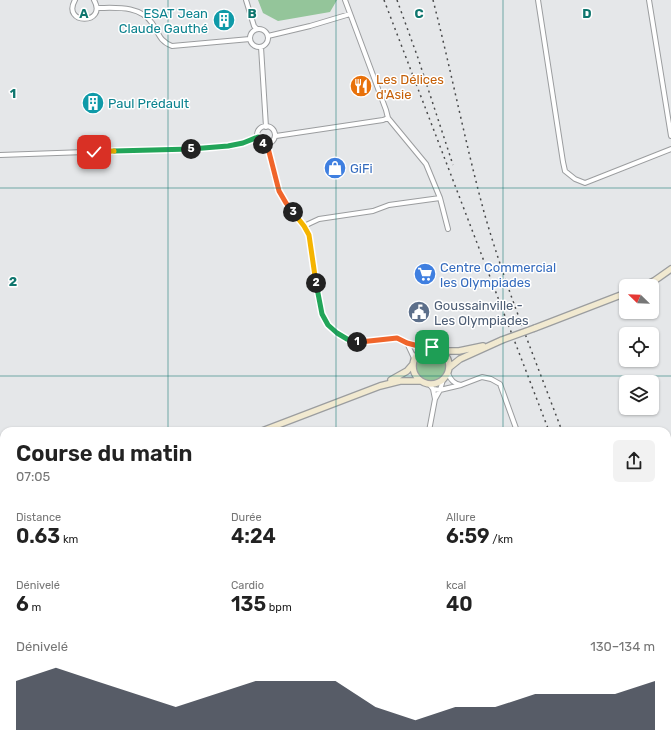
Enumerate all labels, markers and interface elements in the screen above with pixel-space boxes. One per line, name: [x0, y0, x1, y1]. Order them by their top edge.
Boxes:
text: A: [79, 6, 89, 21]
place label: ESAT Jean Claude Gauthé: [119, 6, 208, 36]
text: B: [247, 6, 257, 21]
text: C: [414, 6, 424, 21]
text: D: [582, 6, 592, 21]
building icon: ESAT Jean Claude Gauthé: [211, 7, 237, 33]
place label: Les Délices d'Asie: [376, 72, 444, 102]
restaurant icon: Les Délices d'Asie: [348, 73, 374, 99]
text: 1: [10, 86, 16, 101]
building icon: Paul Prédault: [80, 90, 106, 116]
place label: Paul Prédault: [108, 96, 189, 111]
pin: 4: [253, 134, 273, 154]
pin: [77, 135, 111, 169]
text: 4: [259, 137, 267, 150]
pin: 5: [181, 139, 201, 159]
icon: check: [83, 141, 105, 163]
text: 5: [187, 142, 195, 155]
shop icon: GiFi: [322, 155, 348, 181]
place label: GiFi: [350, 161, 373, 176]
pin: 3: [283, 202, 303, 222]
text: 3: [289, 205, 297, 218]
place label: Centre Commercial les Olympiades: [440, 260, 556, 290]
supermarket icon: Centre Commercial les Olympiades: [412, 261, 438, 287]
pin: 2: [306, 273, 326, 293]
text: 2: [9, 274, 17, 289]
text: 2: [312, 276, 320, 289]
north arrow: [619, 279, 659, 319]
map controls: [619, 279, 659, 415]
place label: Goussainville - Les Olympiades: [434, 298, 529, 328]
public building icon: Goussainville - Les Olympiades: [406, 299, 432, 325]
button: locate: [619, 327, 659, 367]
pin: [415, 330, 449, 364]
pin: 1: [347, 332, 367, 352]
text: 1: [354, 335, 360, 348]
icon: arrive: [421, 336, 443, 358]
button: layers: [619, 375, 659, 415]
text: Course du matin: [16, 440, 192, 467]
button: share: [613, 440, 655, 482]
text: 07:05: [16, 469, 50, 484]
text: Distance: [16, 511, 61, 524]
text: Durée: [231, 511, 262, 524]
text: Allure: [446, 511, 476, 524]
text: 0.63: [16, 524, 60, 548]
text: 4:24: [231, 524, 276, 548]
text: 6:59: [446, 524, 490, 548]
text: km: [60, 533, 78, 546]
text: /km: [490, 533, 513, 546]
text: Dénivelé: [16, 579, 60, 592]
text: Cardio: [231, 579, 264, 592]
text: kcal: [446, 579, 466, 592]
text: 6: [16, 592, 29, 616]
text: 135: [231, 592, 266, 616]
text: 40: [446, 592, 473, 616]
text: m: [29, 601, 41, 614]
text: bpm: [266, 601, 292, 614]
text: Dénivelé: [16, 639, 68, 654]
text: 130–134 m: [590, 639, 655, 654]

